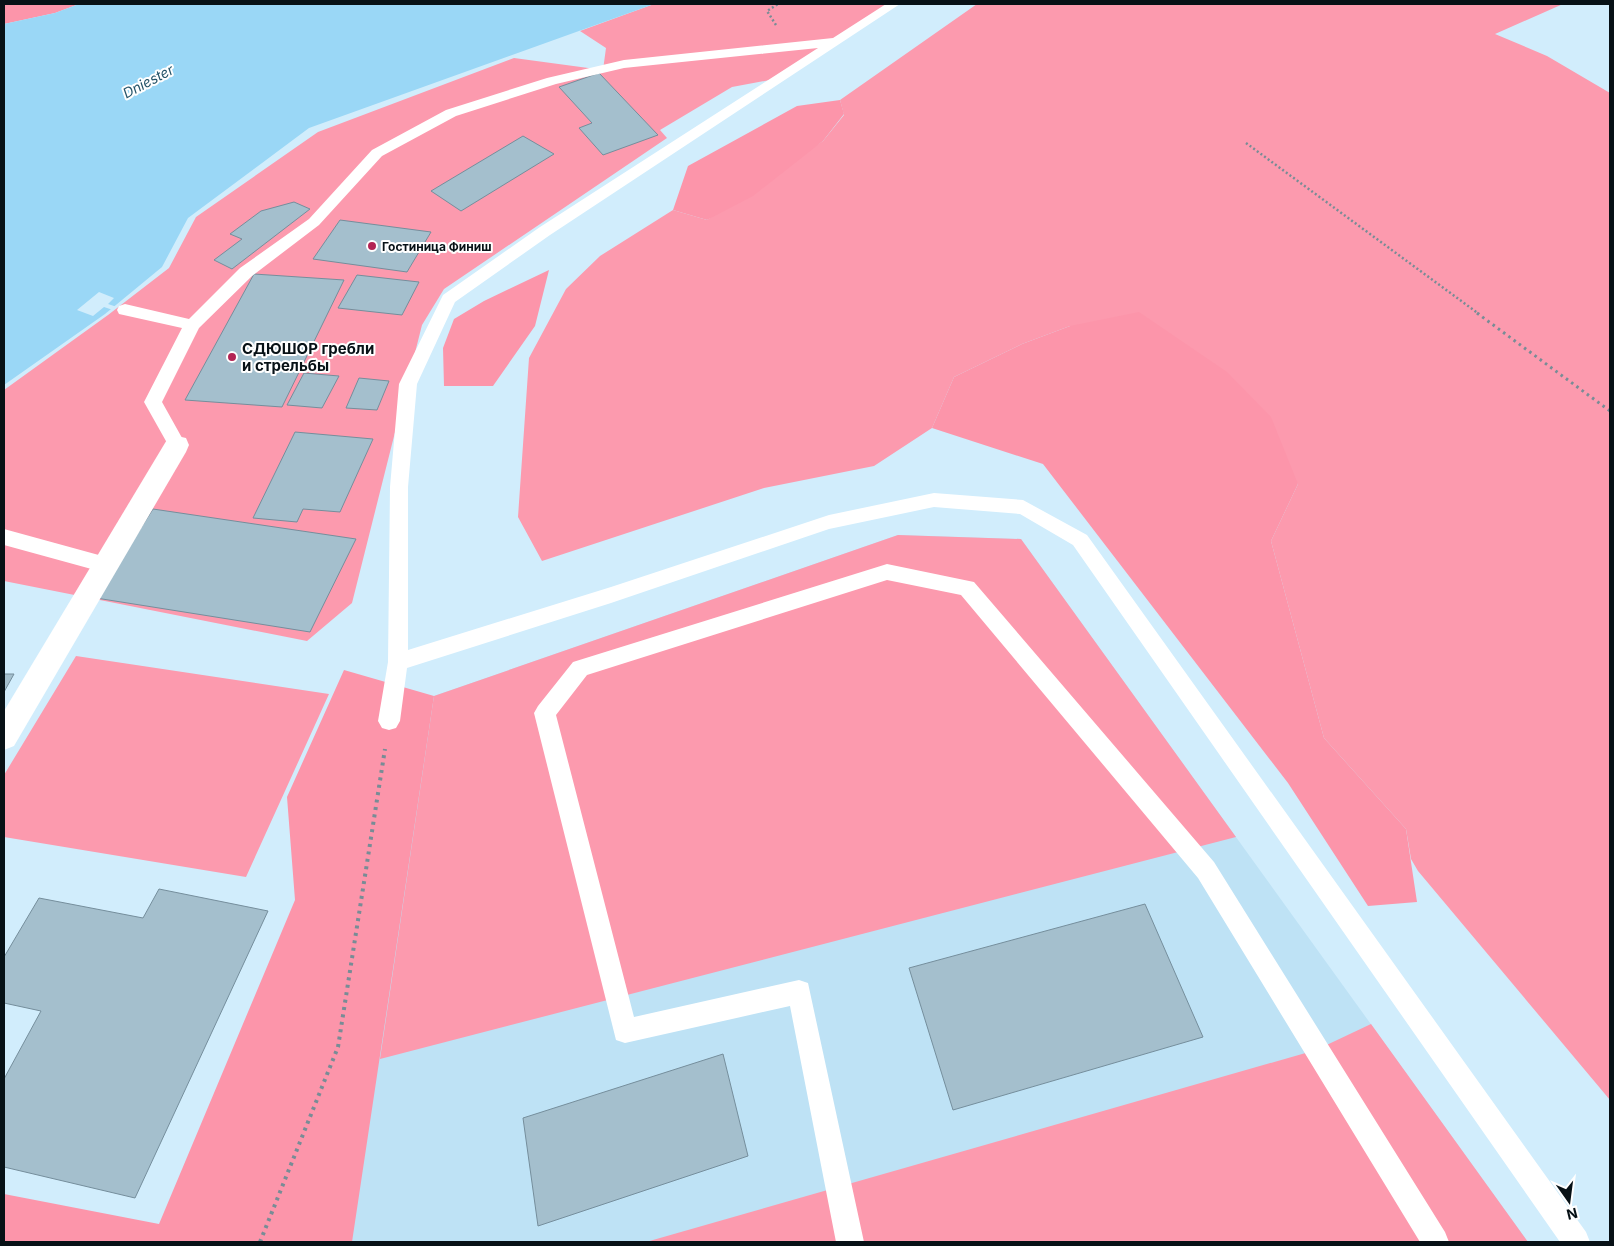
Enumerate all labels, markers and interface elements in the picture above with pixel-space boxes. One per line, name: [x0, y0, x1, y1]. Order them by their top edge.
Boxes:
water label: Dniester: [120, 60, 177, 101]
place label: Гостиница Финиш: [382, 239, 492, 254]
marker: Гостиница Финиш: [366, 240, 378, 252]
place label: СДЮШОР гребли и стрельбы: [242, 339, 374, 375]
marker: СДЮШОР гребли и стрельбы: [226, 351, 238, 363]
north arrow: [1544, 1176, 1594, 1226]
text: N: [1565, 1205, 1579, 1224]

